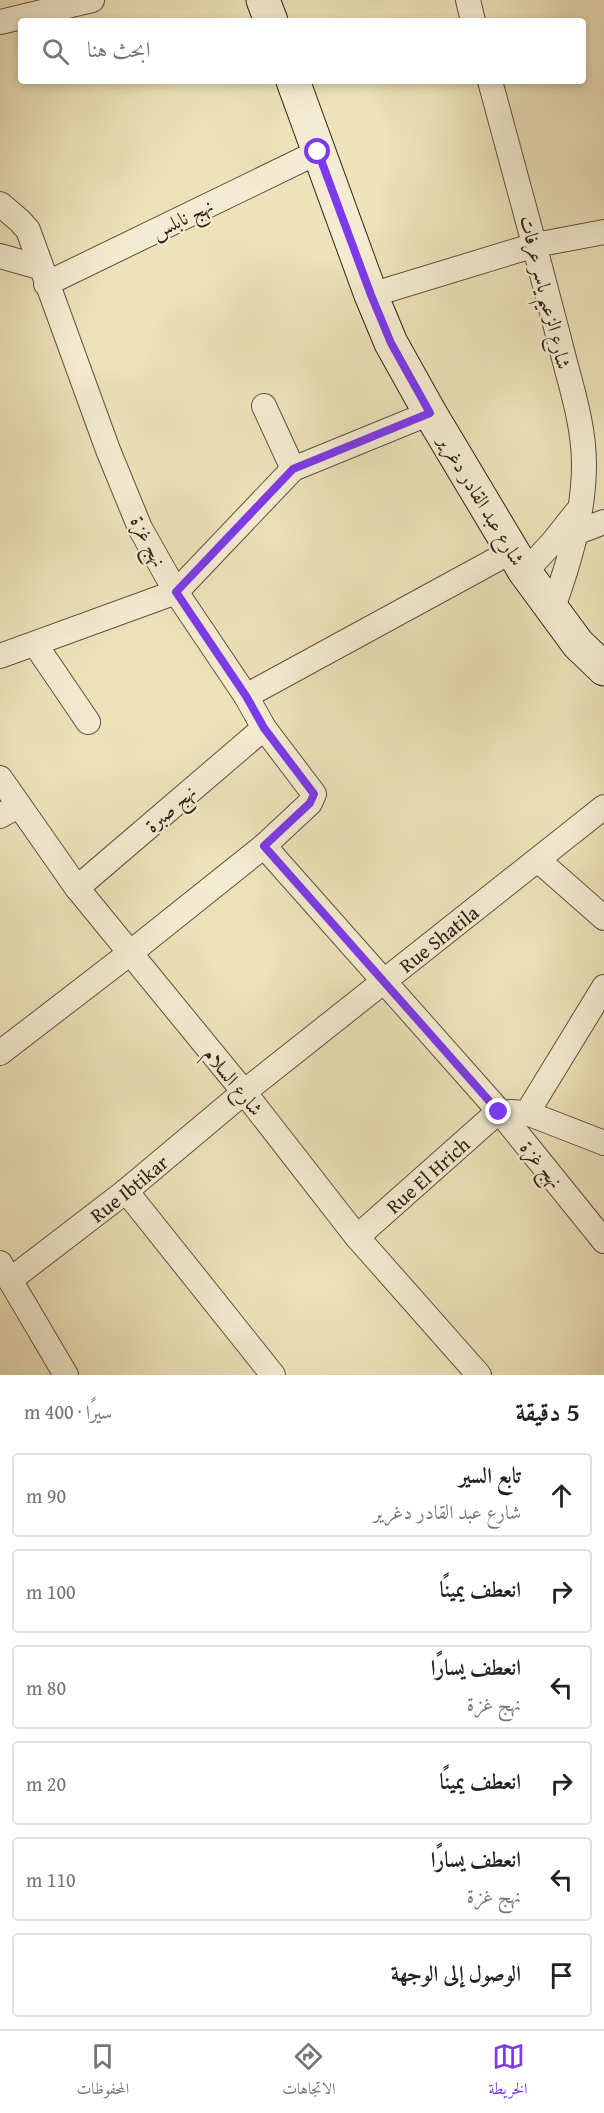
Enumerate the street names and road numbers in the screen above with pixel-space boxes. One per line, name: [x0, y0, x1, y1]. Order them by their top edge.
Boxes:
street label: نهج نابلس: [146, 191, 220, 249]
street label: شارع الزعيم ياسر عرفات: [507, 212, 579, 373]
street label: شارع عبد القادر دغرير: [427, 427, 533, 573]
street label: نهج غزة: [120, 510, 174, 574]
street label: نهج صبرة: [138, 777, 205, 842]
street label: Rue Shatila: [392, 897, 485, 979]
street label: شارع السلام: [194, 1040, 271, 1124]
street label: Rue El Hrich: [379, 1129, 476, 1220]
street label: نهج غزة: [511, 1134, 570, 1197]
street label: Rue Ibtikar: [83, 1148, 174, 1229]

